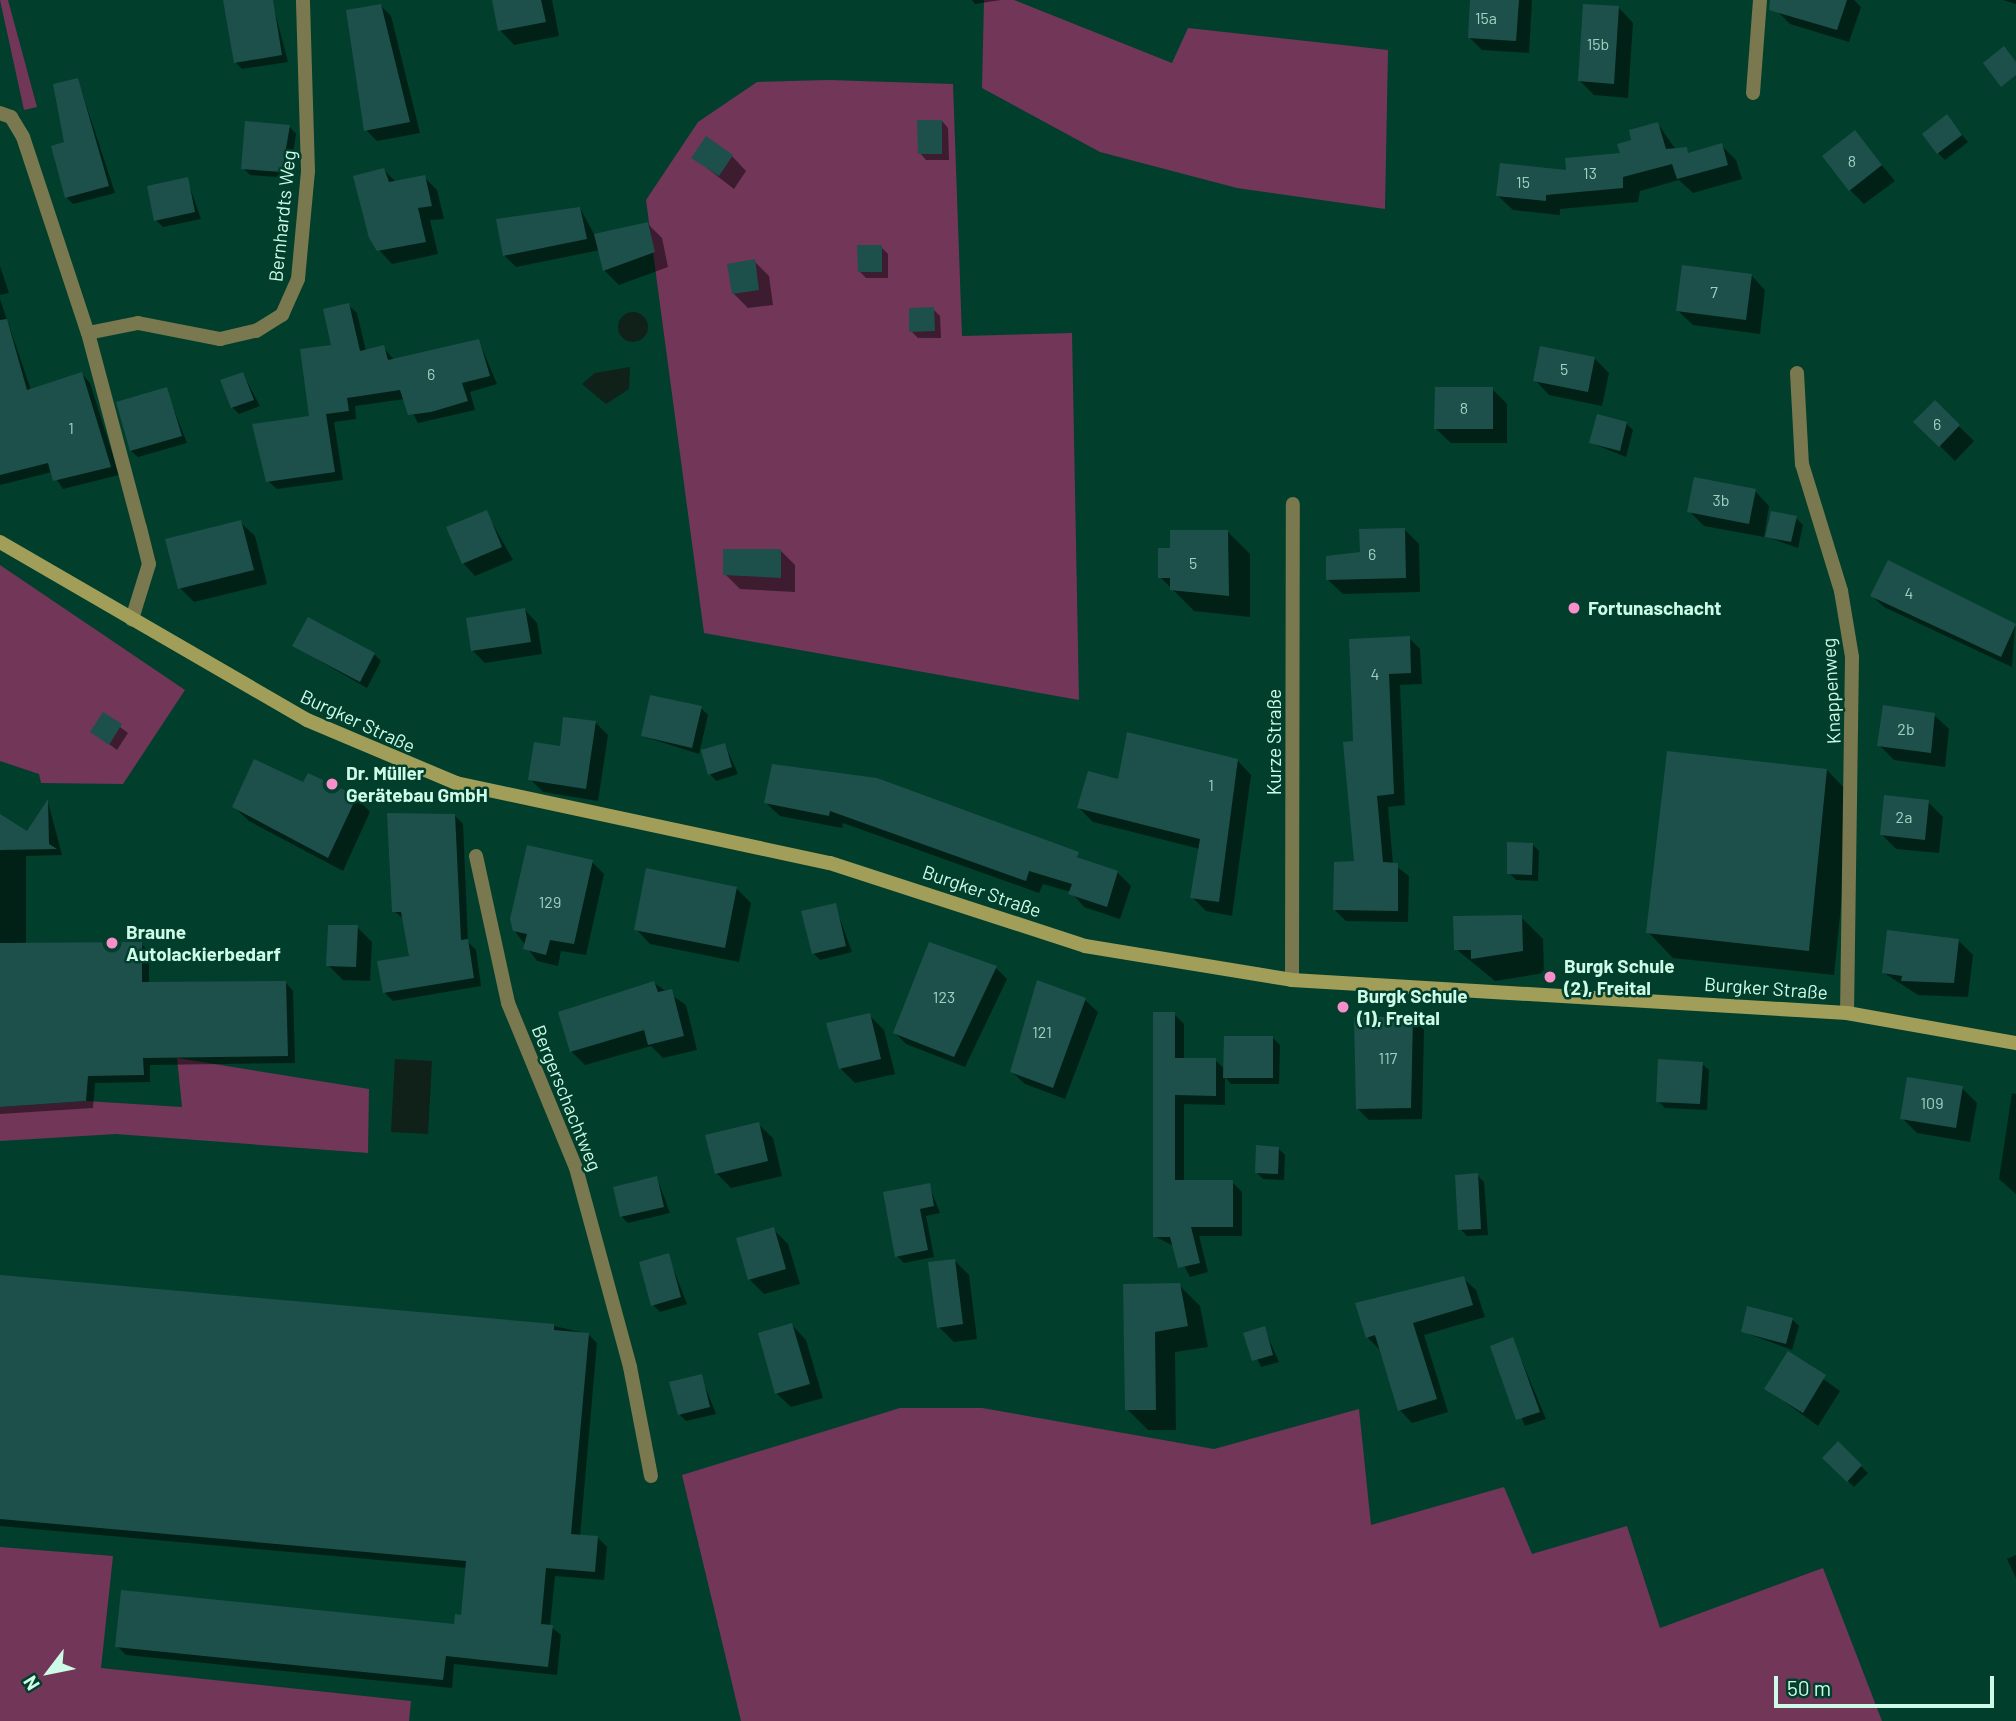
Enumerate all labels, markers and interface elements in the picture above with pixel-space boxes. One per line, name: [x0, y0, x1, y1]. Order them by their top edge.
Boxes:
house number: 15a: [1475, 8, 1497, 28]
house number: 15b: [1587, 34, 1609, 54]
street label: Bernhardts Weg: [264, 149, 300, 283]
house number: 8: [1848, 151, 1856, 171]
house number: 13: [1583, 163, 1597, 183]
house number: 15: [1516, 172, 1530, 192]
house number: 7: [1710, 282, 1718, 302]
house number: 5: [1560, 359, 1568, 379]
house number: 6: [427, 364, 435, 384]
house number: 8: [1460, 398, 1468, 418]
house number: 6: [1933, 414, 1941, 434]
house number: 1: [68, 418, 74, 438]
house number: 3b: [1713, 490, 1729, 510]
house number: 6: [1368, 544, 1376, 564]
house number: 5: [1189, 553, 1197, 573]
house number: 4: [1905, 583, 1913, 603]
place label: Fortunaschacht: [1588, 597, 1721, 619]
marker: Fortunaschacht: [1566, 600, 1582, 616]
street label: Knappenweg: [1817, 637, 1845, 745]
house number: 4: [1371, 664, 1379, 684]
street label: Burgker Straße: [297, 684, 419, 758]
street label: Kurze Straße: [1263, 689, 1285, 795]
house number: 2b: [1897, 719, 1915, 739]
place label: Dr. Müller Gerätebau GmbH: [346, 762, 488, 806]
house number: 1: [1208, 775, 1214, 795]
marker: Dr. Müller Gerätebau GmbH: [324, 776, 340, 792]
house number: 2a: [1896, 807, 1912, 827]
street label: Burgker Straße: [920, 860, 1044, 922]
house number: 129: [539, 892, 561, 912]
place label: Braune Autolackierbedarf: [126, 921, 281, 965]
marker: Braune Autolackierbedarf: [104, 935, 120, 951]
place label: Burgk Schule (2), Freital: [1564, 955, 1675, 999]
marker: Burgk Schule (2), Freital: [1542, 969, 1558, 985]
street label: Burgker Straße: [1703, 972, 1829, 1004]
place label: Burgk Schule (1), Freital: [1357, 985, 1468, 1029]
house number: 123: [933, 987, 955, 1007]
marker: Burgk Schule (1), Freital: [1335, 999, 1351, 1015]
street label: Bergerschachtweg: [527, 1022, 607, 1174]
house number: 121: [1032, 1022, 1052, 1042]
house number: 117: [1379, 1048, 1397, 1068]
house number: 109: [1921, 1093, 1943, 1113]
north arrow: [14, 1637, 84, 1707]
scale bar: [1778, 1662, 1998, 1706]
text: N: [18, 1672, 44, 1695]
text: 50 m: [1787, 1675, 1831, 1700]

